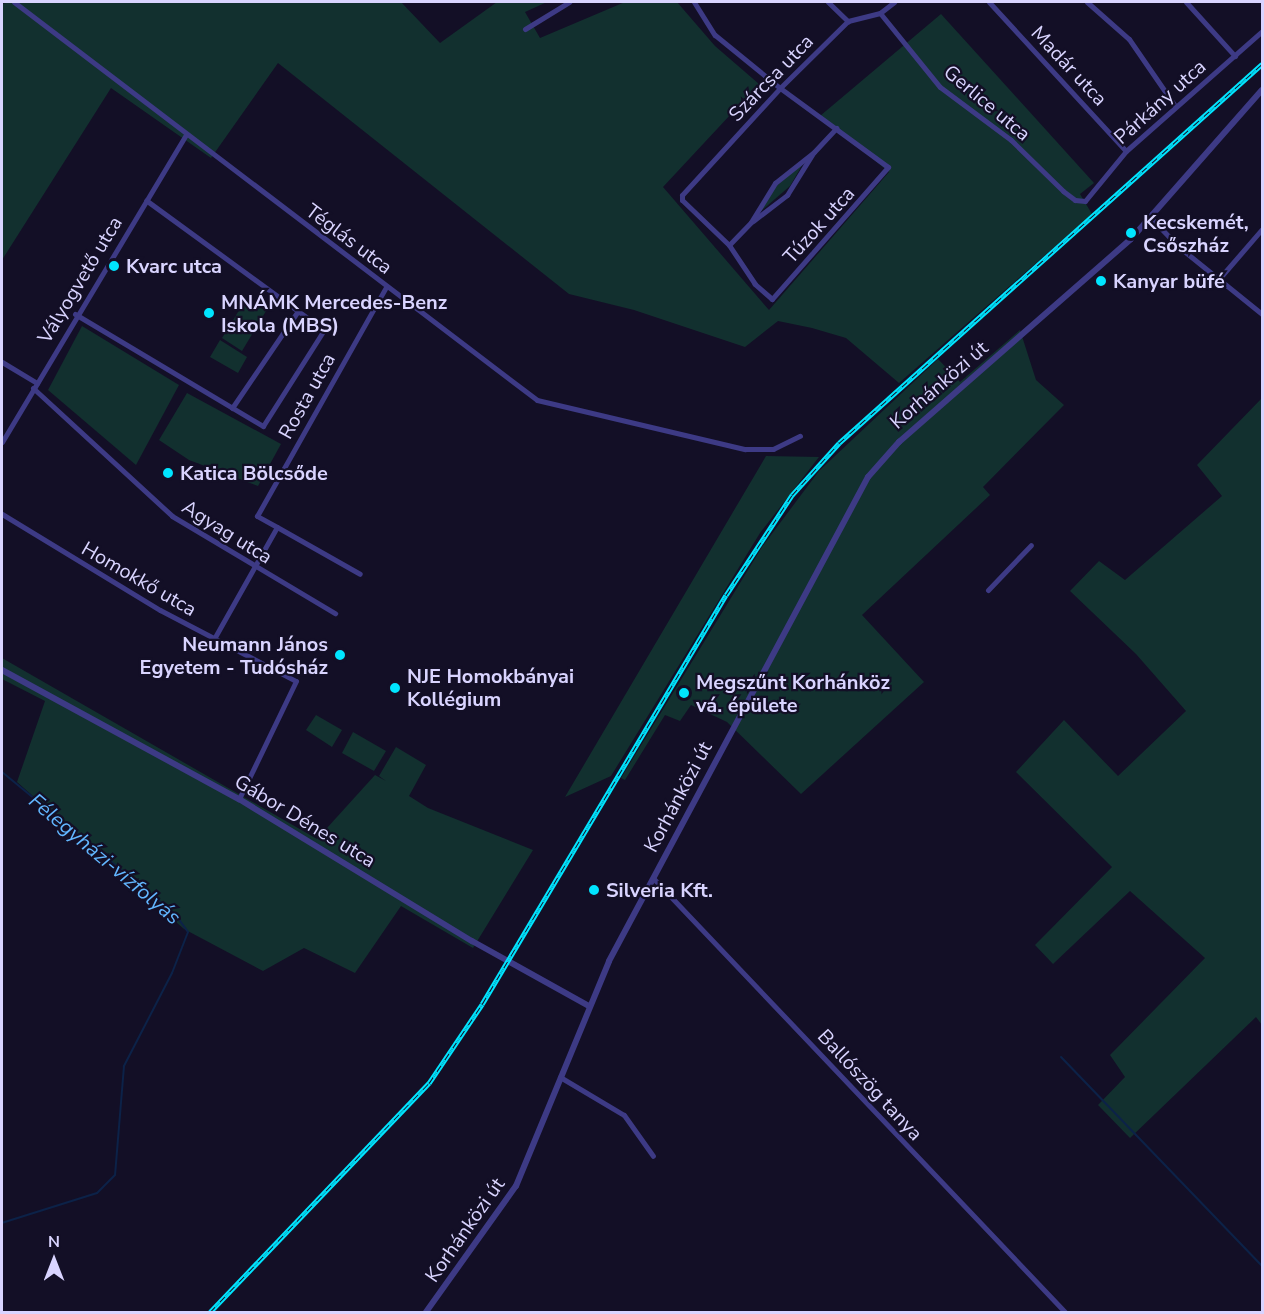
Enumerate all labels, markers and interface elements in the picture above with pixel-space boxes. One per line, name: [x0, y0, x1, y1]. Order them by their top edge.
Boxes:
street label: Madár utca: [1026, 21, 1112, 111]
street label: Szárcsa utca: [724, 30, 818, 126]
street label: Párkány utca: [1109, 55, 1211, 149]
street label: Gerlice utca: [939, 60, 1035, 146]
street label: Túzok utca: [778, 182, 860, 268]
street label: Téglás utca: [301, 199, 397, 279]
place label: Kecskemét, Csőszház: [1143, 210, 1249, 257]
street label: Vályogvető utca: [33, 212, 127, 348]
marker: Kecskemét, Csőszház: [1124, 226, 1138, 240]
place label: Kvarc utca: [126, 254, 222, 278]
marker: Kvarc utca: [107, 259, 121, 273]
place label: Kanyar büfé: [1113, 269, 1225, 293]
marker: Kanyar büfé: [1094, 274, 1108, 288]
place label: MNÁMK Mercedes-Benz Iskola (MBS): [221, 290, 447, 337]
marker: MNÁMK Mercedes-Benz Iskola (MBS): [202, 306, 216, 320]
street label: Korhánközi út: [885, 336, 993, 434]
street label: Rosta utca: [274, 349, 340, 443]
place label: Katica Bölcsőde: [180, 461, 328, 485]
marker: Katica Bölcsőde: [161, 466, 175, 480]
street label: Agyag utca: [178, 495, 276, 569]
street label: Homokkő utca: [77, 536, 201, 622]
place label: Neumann János Egyetem - Tudósház: [140, 632, 328, 679]
marker: Neumann János Egyetem - Tudósház: [333, 648, 347, 662]
place label: NJE Homokbányai Kollégium: [407, 664, 574, 711]
place label: Megszűnt Korhánköz vá. épülete: [696, 670, 890, 717]
marker: NJE Homokbányai Kollégium: [388, 681, 402, 695]
marker: Megszűnt Korhánköz vá. épülete: [677, 686, 691, 700]
street label: Korhánközi út: [639, 738, 717, 856]
street label: Gábor Dénes utca: [230, 769, 380, 873]
water label: Félegyházi-vízfolyás: [24, 788, 186, 930]
place label: Silveria Kft.: [606, 878, 713, 902]
marker: Silveria Kft.: [587, 883, 601, 897]
street label: Ballószög tanya: [812, 1024, 928, 1146]
street label: Korhánközi út: [420, 1173, 510, 1287]
north arrow: [24, 1230, 84, 1290]
text: N: [48, 1231, 60, 1253]

